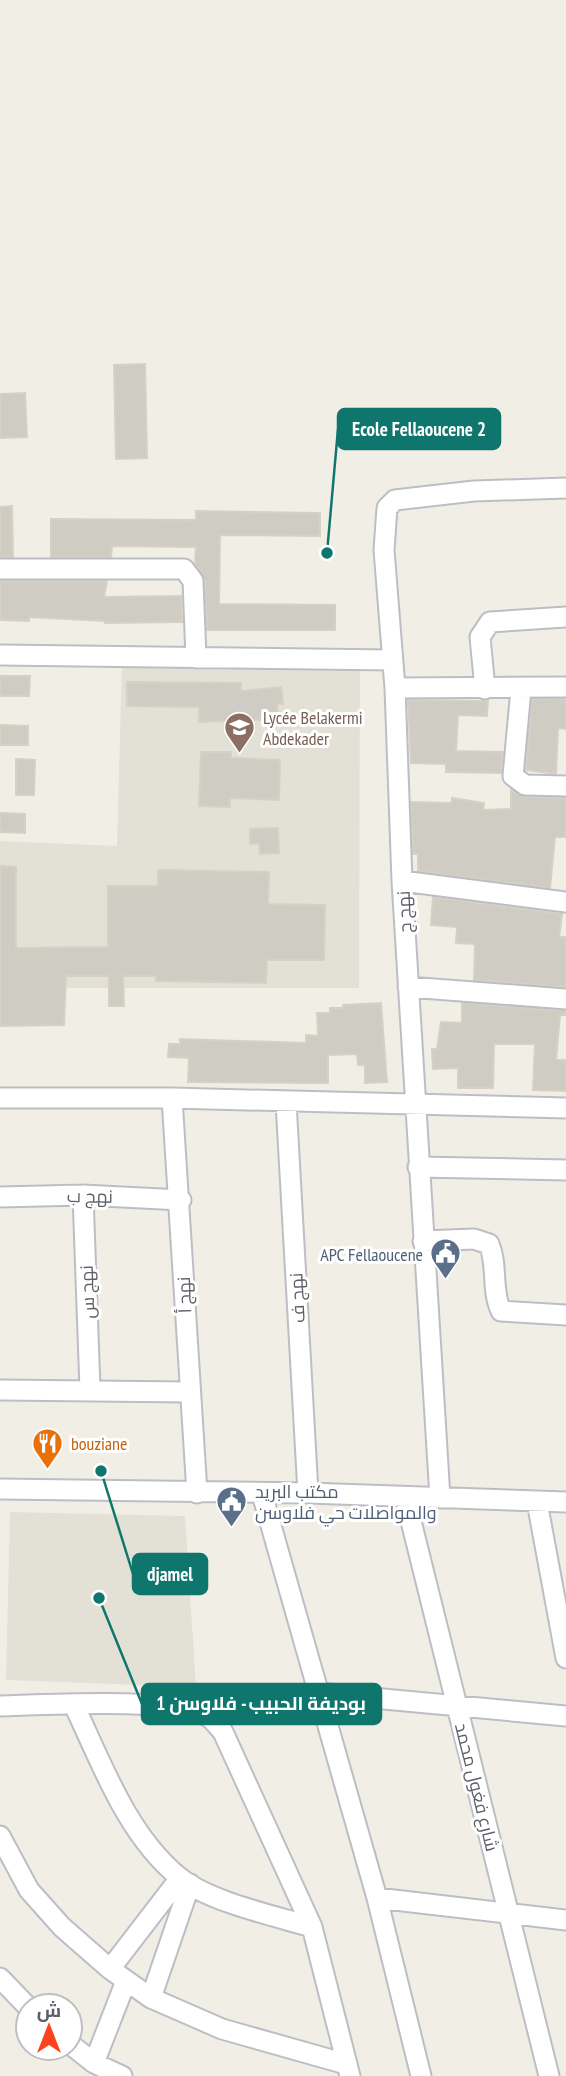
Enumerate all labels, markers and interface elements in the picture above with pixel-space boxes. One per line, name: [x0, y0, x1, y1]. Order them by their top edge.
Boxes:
callout: Ecole Fellaoucene 2: [338, 409, 500, 449]
text: Ecole Fellaoucene 2: [352, 417, 486, 441]
place label: Lycée Belakermi Abdekader: [263, 706, 363, 750]
school or university icon: Lycée Belakermi Abdekader: [223, 710, 257, 754]
street label: نهج ج: [391, 890, 418, 934]
street label: نهج ب: [67, 1184, 113, 1209]
public building icon: APC Fellaoucene: [429, 1237, 463, 1281]
place label: APC Fellaoucene: [320, 1243, 423, 1266]
street label: نهج س: [75, 1265, 100, 1319]
street label: نهج ف: [284, 1272, 311, 1324]
street label: نهج أ: [172, 1276, 197, 1314]
restaurant icon: bouziane: [31, 1426, 65, 1470]
place label: bouziane: [71, 1432, 127, 1455]
place label: مكتب البريد والمواصلات حي فلاوسن: [255, 1480, 437, 1527]
public building icon: مكتب البريد والمواصلات حي فلاوسن: [215, 1484, 249, 1528]
callout: djamel: [133, 1554, 207, 1594]
text: djamel: [147, 1562, 193, 1586]
callout: بوديفة الحبيب - فلاوسن 1: [142, 1684, 381, 1724]
text: بوديفة الحبيب - فلاوسن 1: [156, 1691, 366, 1715]
street label: شارع فغول محمد: [449, 1720, 504, 1854]
north arrow: [14, 1992, 84, 2062]
text: ش: [37, 1998, 61, 2022]

